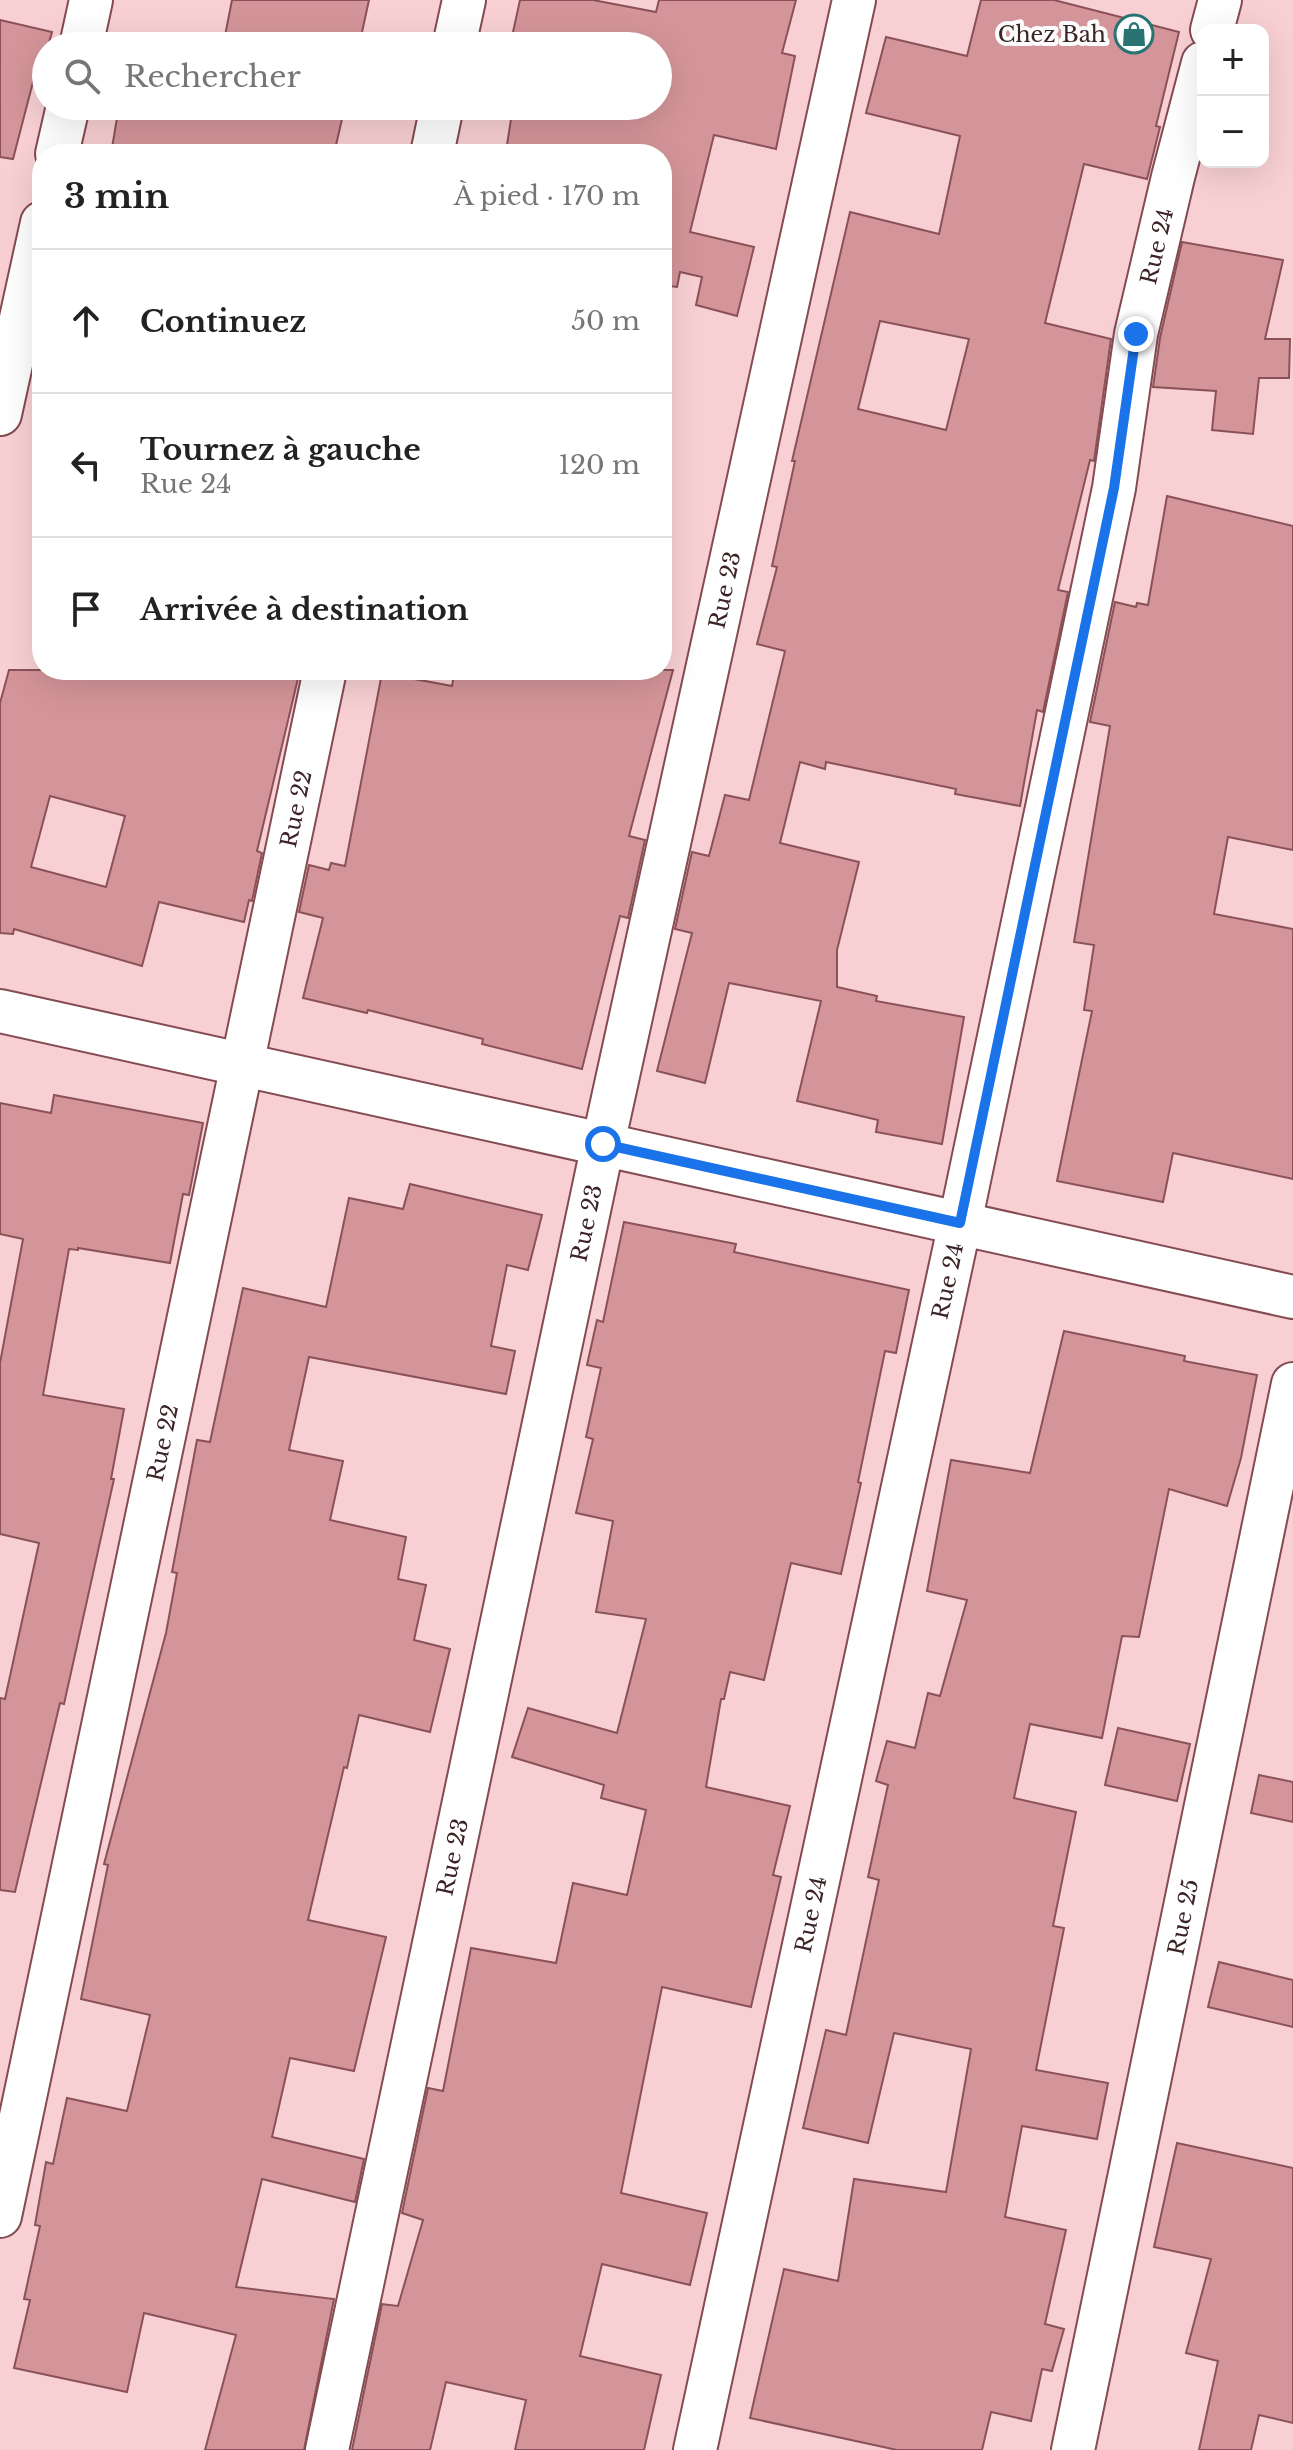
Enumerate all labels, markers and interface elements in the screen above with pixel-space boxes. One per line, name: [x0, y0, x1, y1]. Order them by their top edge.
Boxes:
shop icon: Chez Bah: [1113, 13, 1155, 55]
place label: Chez Bah: [998, 21, 1106, 48]
map controls: [1197, 24, 1269, 168]
button: +: [1197, 24, 1269, 96]
search box: [32, 32, 672, 120]
icon: search: [60, 54, 104, 98]
text: Rechercher: [124, 58, 301, 95]
button: −: [1197, 96, 1269, 168]
text: 3 min: [64, 175, 169, 217]
text: À pied · 170 m: [454, 180, 640, 212]
street label: Rue 24: [1135, 205, 1179, 287]
icon: ahead: [64, 299, 108, 343]
text: Continuez: [140, 303, 306, 340]
text: 50 m: [571, 305, 640, 337]
route end: [1118, 316, 1154, 352]
text: Tournez à gauche: [140, 431, 421, 468]
icon: left: [64, 443, 108, 487]
text: 120 m: [558, 449, 640, 481]
text: Rue 24: [140, 468, 232, 500]
street label: Rue 23: [703, 549, 746, 631]
icon: arrive: [64, 587, 108, 631]
text: Arrivée à destination: [140, 591, 469, 628]
street label: Rue 22: [275, 768, 317, 850]
route start: [585, 1126, 621, 1162]
street label: Rue 23: [565, 1182, 608, 1264]
street label: Rue 24: [926, 1240, 969, 1322]
street label: Rue 22: [141, 1402, 184, 1484]
street label: Rue 23: [431, 1816, 474, 1898]
street label: Rue 24: [789, 1874, 832, 1955]
street label: Rue 25: [1162, 1877, 1204, 1958]

